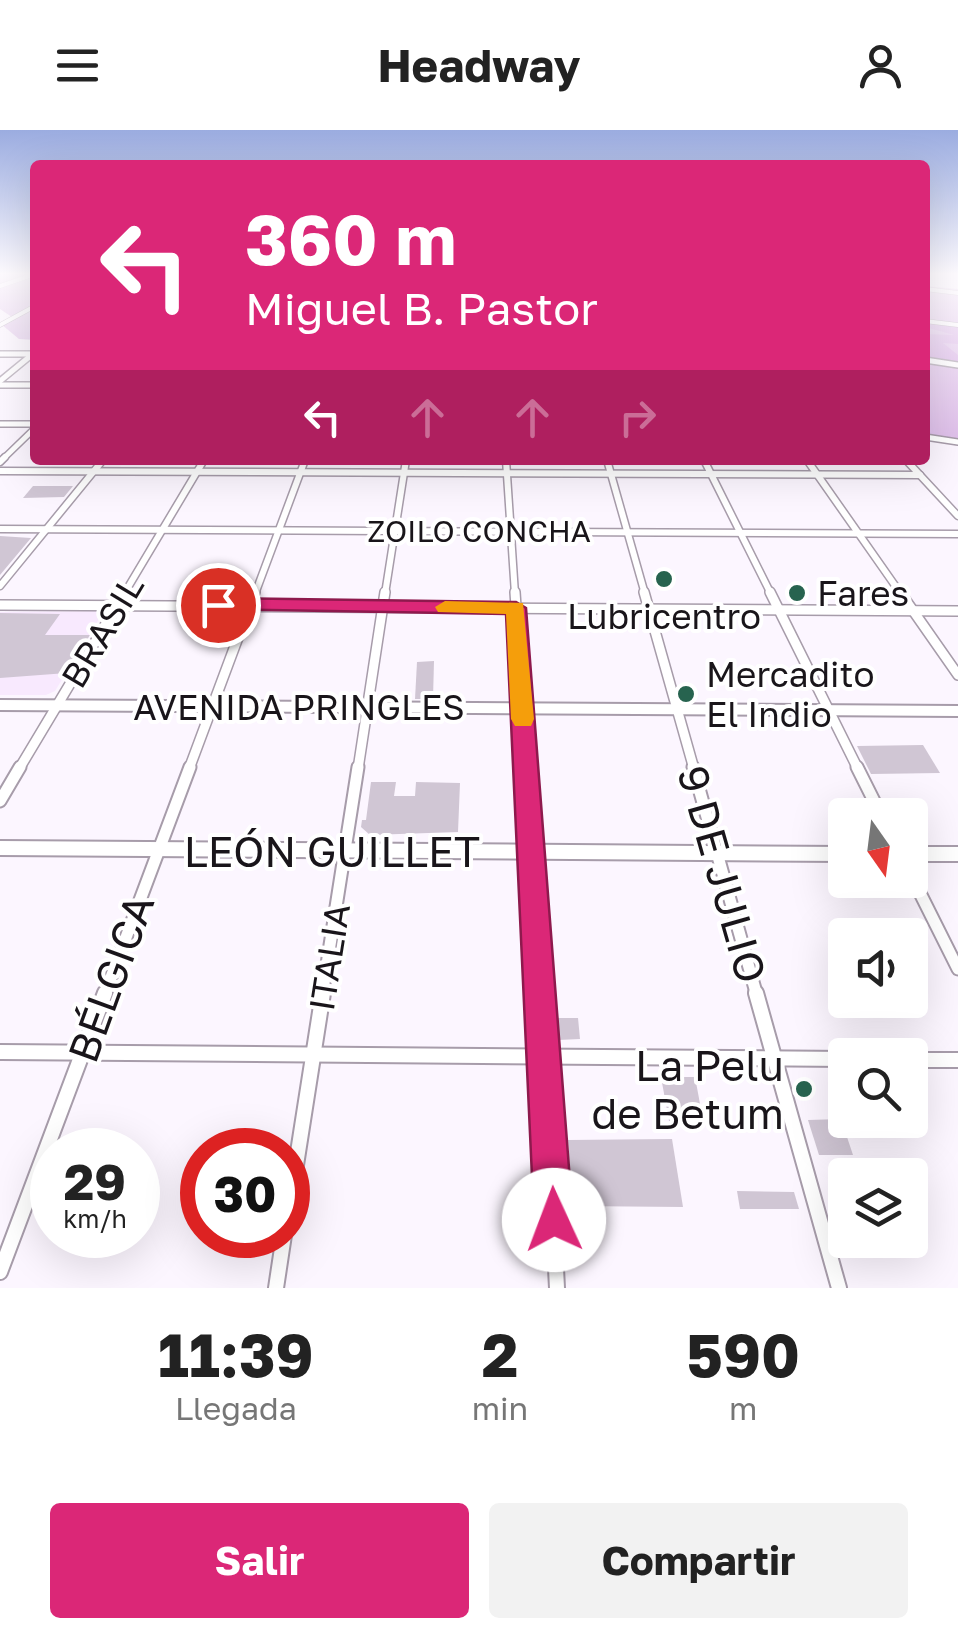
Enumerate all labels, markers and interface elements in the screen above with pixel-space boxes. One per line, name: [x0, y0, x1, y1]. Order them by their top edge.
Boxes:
icon: menu: [50, 38, 105, 93]
text: Headway: [377, 38, 581, 92]
icon: person: [853, 38, 908, 93]
text: 360 m: [245, 196, 456, 280]
icon: left: [80, 200, 210, 330]
text: Miguel B. Pastor: [245, 281, 598, 335]
icon: left: [295, 390, 350, 445]
icon: ahead: [400, 390, 455, 445]
icon: ahead: [505, 390, 560, 445]
icon: right: [610, 390, 665, 445]
street label: ZOILO CONCHA: [367, 513, 591, 549]
pin: [176, 563, 261, 648]
street label: BRASIL: [52, 567, 152, 695]
marker: Lubricentro: [653, 568, 675, 590]
place label: Fares: [817, 572, 909, 614]
icon: arrive: [191, 578, 246, 633]
marker: Fares: [786, 582, 808, 604]
place label: Lubricentro: [567, 595, 761, 637]
place label: Mercadito El Indio: [706, 653, 874, 735]
marker: Mercadito El Indio: [675, 683, 697, 705]
street label: AVENIDA PRINGLES: [133, 686, 465, 728]
street label: 9 DE JULIO: [668, 760, 778, 988]
north arrow: [828, 798, 928, 898]
map controls: [828, 798, 928, 1258]
street label: LEÓN GUILLET: [184, 826, 480, 876]
street label: BÉLGICA: [57, 887, 163, 1069]
street label: ITALIA: [300, 901, 358, 1013]
button: sound: [828, 918, 928, 1018]
button: search: [828, 1038, 928, 1138]
place label: La Pelu de Betum: [591, 1040, 784, 1138]
marker: La Pelu de Betum: [793, 1078, 815, 1100]
speed limit sign: 30: [180, 1128, 310, 1258]
text: 29: [64, 1151, 126, 1211]
button: layers: [828, 1158, 928, 1258]
position arrow: [502, 1168, 606, 1272]
text: km/h: [63, 1203, 127, 1234]
text: 11:39: [158, 1318, 314, 1390]
text: 2: [482, 1318, 518, 1390]
text: 590: [686, 1318, 800, 1390]
text: Llegada: [175, 1389, 297, 1427]
text: min: [472, 1389, 528, 1427]
text: m: [729, 1389, 757, 1427]
button: Salir: [50, 1503, 469, 1618]
button: Compartir: [489, 1503, 908, 1618]

